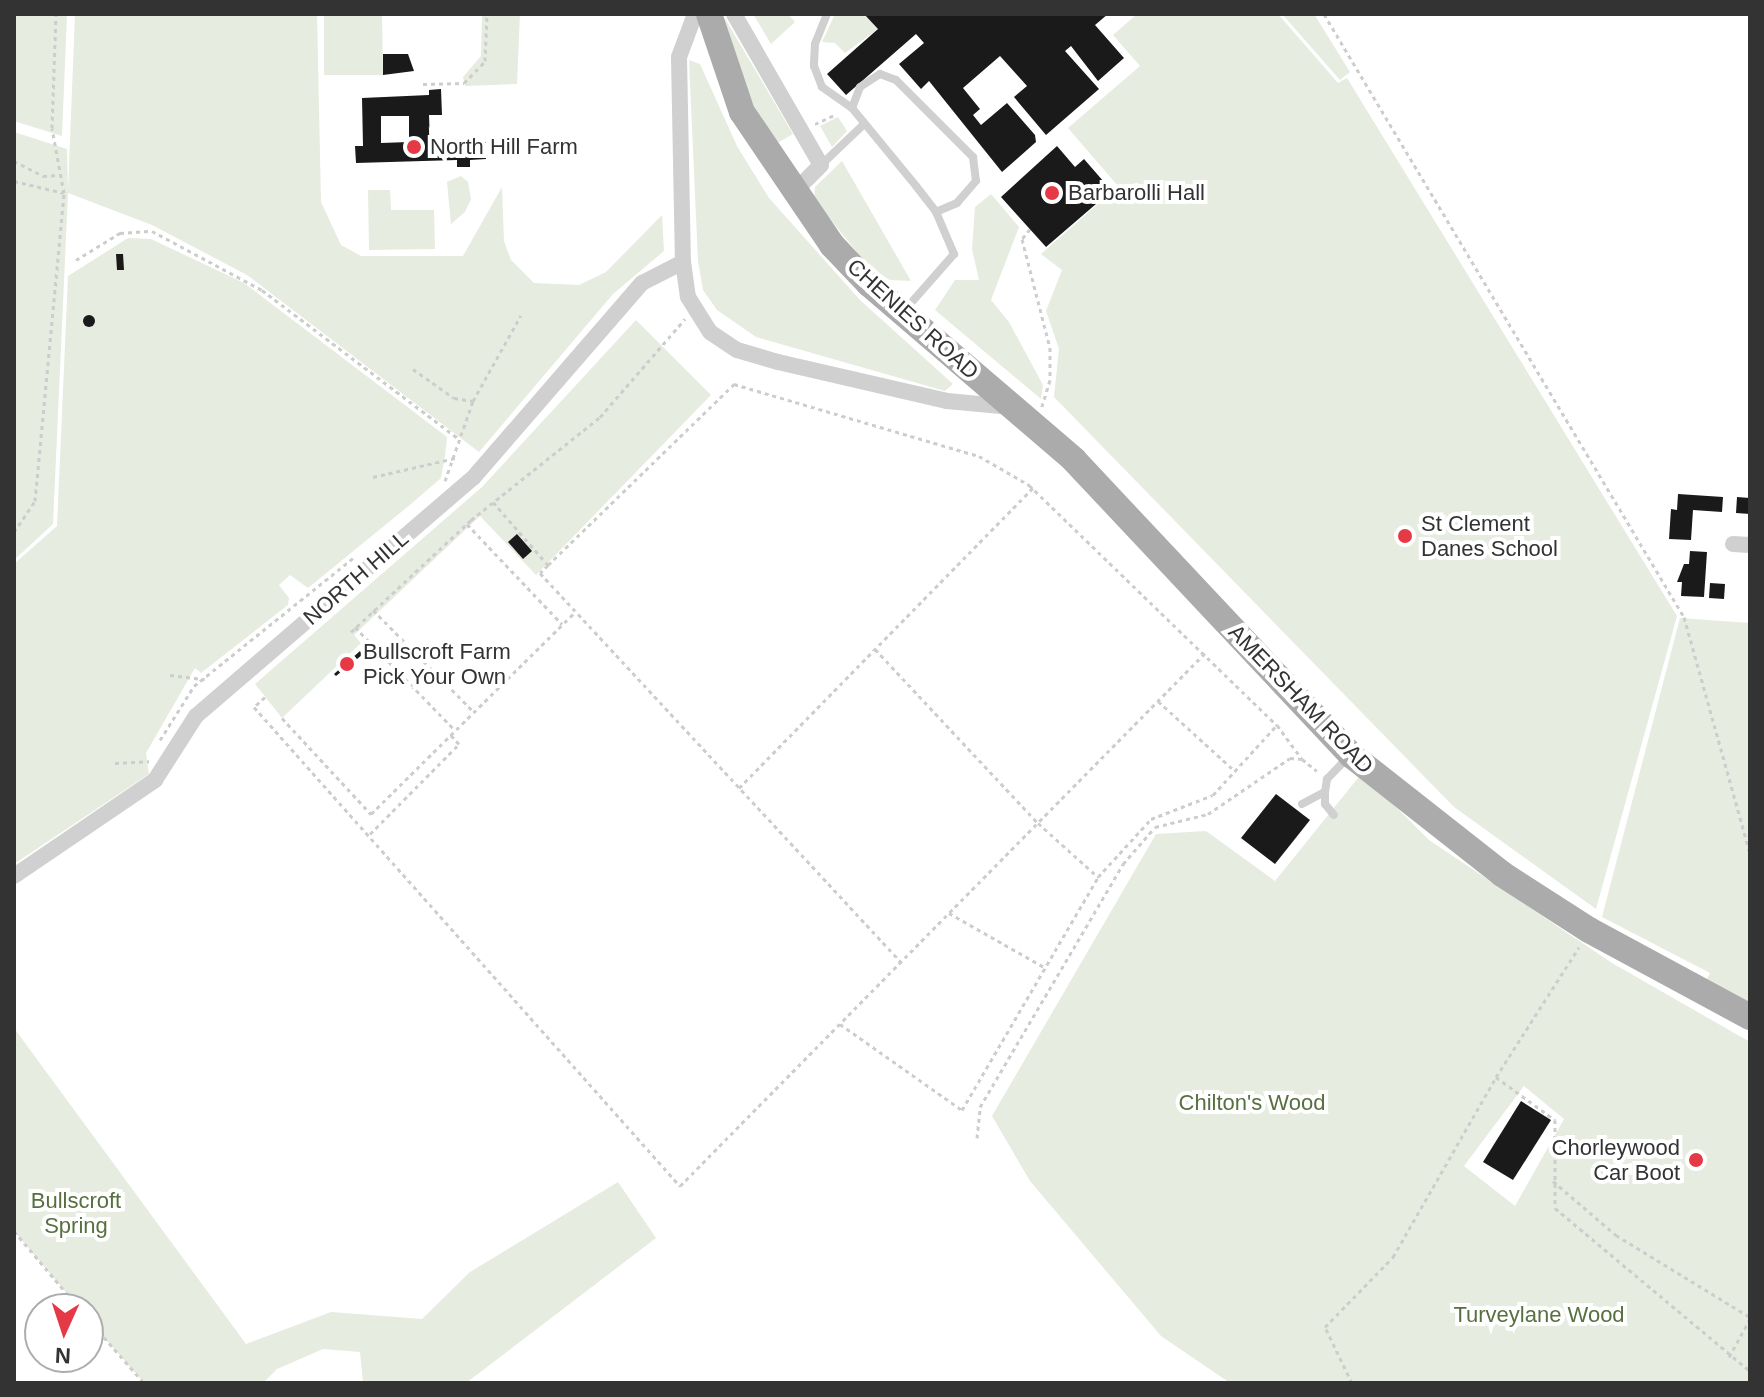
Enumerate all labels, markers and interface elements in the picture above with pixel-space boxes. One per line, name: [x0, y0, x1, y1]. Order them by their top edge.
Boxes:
place label: North Hill Farm: [430, 134, 578, 160]
marker: North Hill Farm: [405, 138, 423, 156]
place label: Barbarolli Hall: [1068, 180, 1205, 206]
marker: Barbarolli Hall: [1043, 184, 1061, 202]
street label: CHENIES ROAD: [842, 253, 984, 385]
place label: St Clement Danes School: [1421, 510, 1558, 562]
street label: NORTH HILL: [298, 525, 414, 631]
marker: St Clement Danes School: [1396, 527, 1414, 545]
street label: AMERSHAM ROAD: [1223, 619, 1379, 779]
place label: Bullscroft Farm Pick Your Own: [363, 638, 511, 690]
marker: Bullscroft Farm Pick Your Own: [338, 655, 356, 673]
park label: Chilton's Wood: [1179, 1090, 1325, 1116]
place label: Chorleywood Car Boot: [1552, 1134, 1680, 1186]
marker: Chorleywood Car Boot: [1687, 1151, 1705, 1169]
park label: Bullscroft Spring: [31, 1187, 121, 1238]
north arrow: [24, 1293, 104, 1373]
park label: Turveylane Wood: [1453, 1302, 1625, 1328]
text: N: [54, 1343, 71, 1368]

